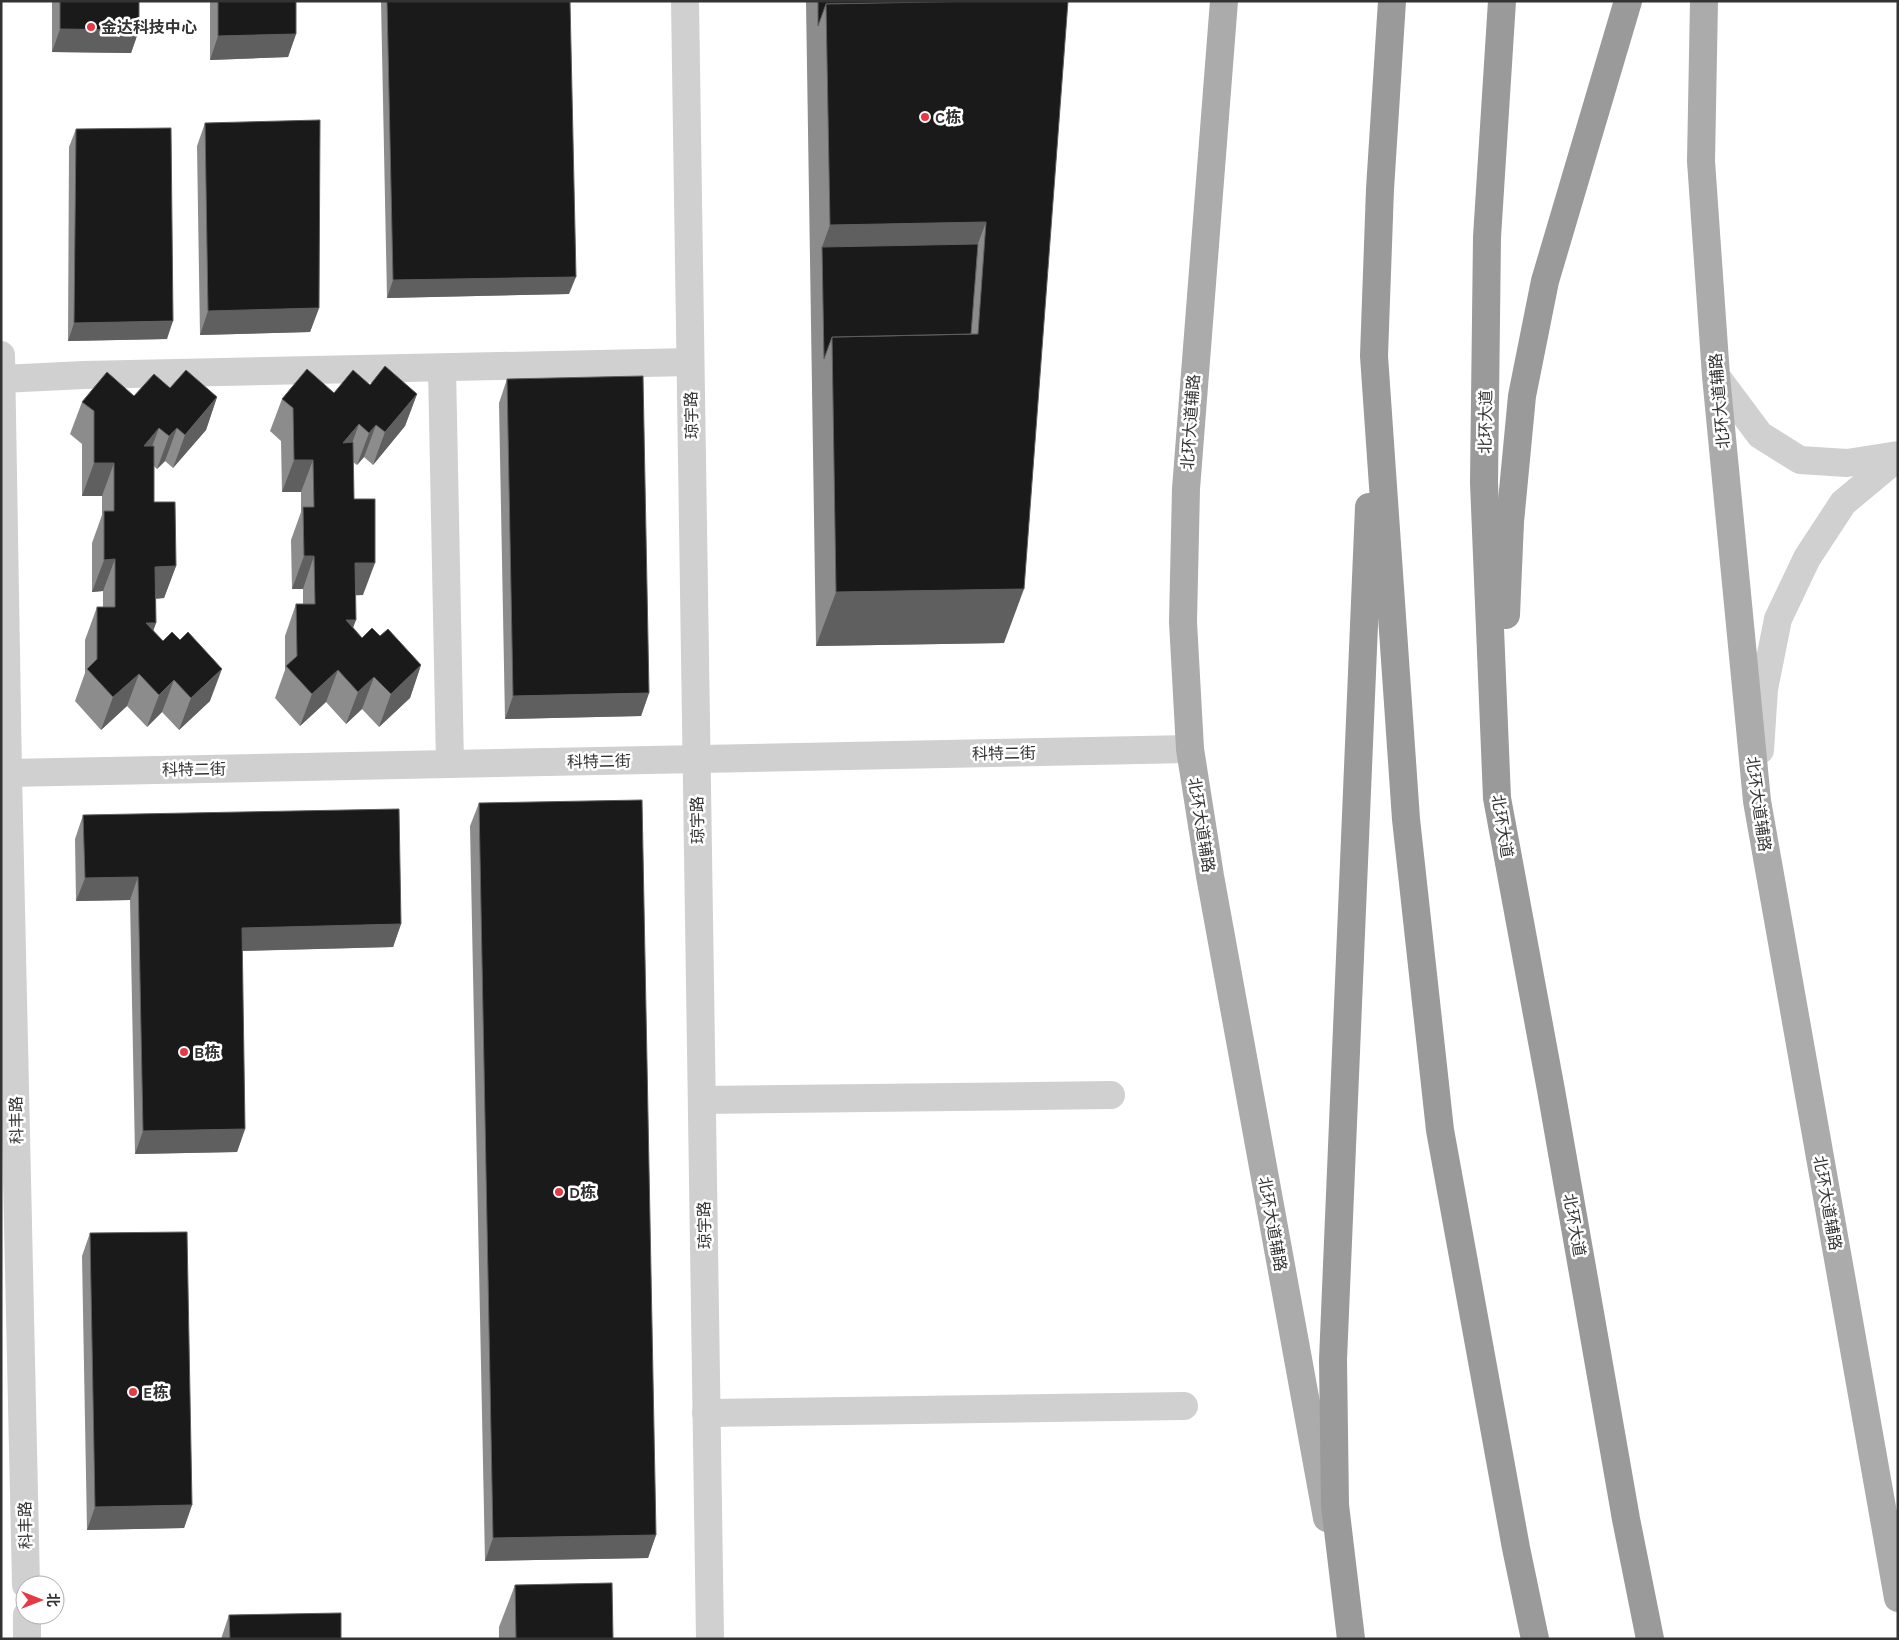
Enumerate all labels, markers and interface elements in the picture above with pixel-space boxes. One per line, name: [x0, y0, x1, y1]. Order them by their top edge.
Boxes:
place label: 金达科技中心: [101, 18, 197, 37]
marker: 金达科技中心: [85, 21, 97, 33]
place label: C栋: [935, 108, 961, 127]
marker: C栋: [919, 111, 931, 123]
street label: 北环大道辅路: [1706, 352, 1733, 450]
street label: 北环大道辅路: [1178, 373, 1203, 471]
street label: 北环大道: [1475, 390, 1496, 454]
street label: 琼宇路: [682, 391, 701, 439]
street label: 科特二街: [972, 743, 1036, 764]
street label: 科特二街: [567, 751, 631, 772]
street label: 北环大道辅路: [1742, 755, 1775, 853]
street label: 科特二街: [162, 759, 226, 780]
street label: 北环大道辅路: [1185, 776, 1218, 874]
street label: 北环大道: [1488, 793, 1517, 859]
street label: 琼宇路: [688, 796, 707, 844]
place label: B栋: [194, 1043, 220, 1062]
marker: B栋: [178, 1046, 190, 1058]
street label: 科丰路: [7, 1096, 26, 1144]
street label: 北环大道辅路: [1810, 1154, 1845, 1252]
street label: 北环大道辅路: [1255, 1175, 1290, 1273]
place label: D栋: [569, 1183, 596, 1202]
marker: D栋: [553, 1186, 565, 1198]
street label: 北环大道: [1560, 1192, 1589, 1258]
street label: 琼宇路: [695, 1201, 714, 1249]
place label: E栋: [143, 1383, 168, 1402]
marker: E栋: [127, 1386, 139, 1398]
street label: 科丰路: [16, 1501, 35, 1549]
north arrow: [15, 1575, 65, 1625]
text: 北: [44, 1593, 61, 1607]

